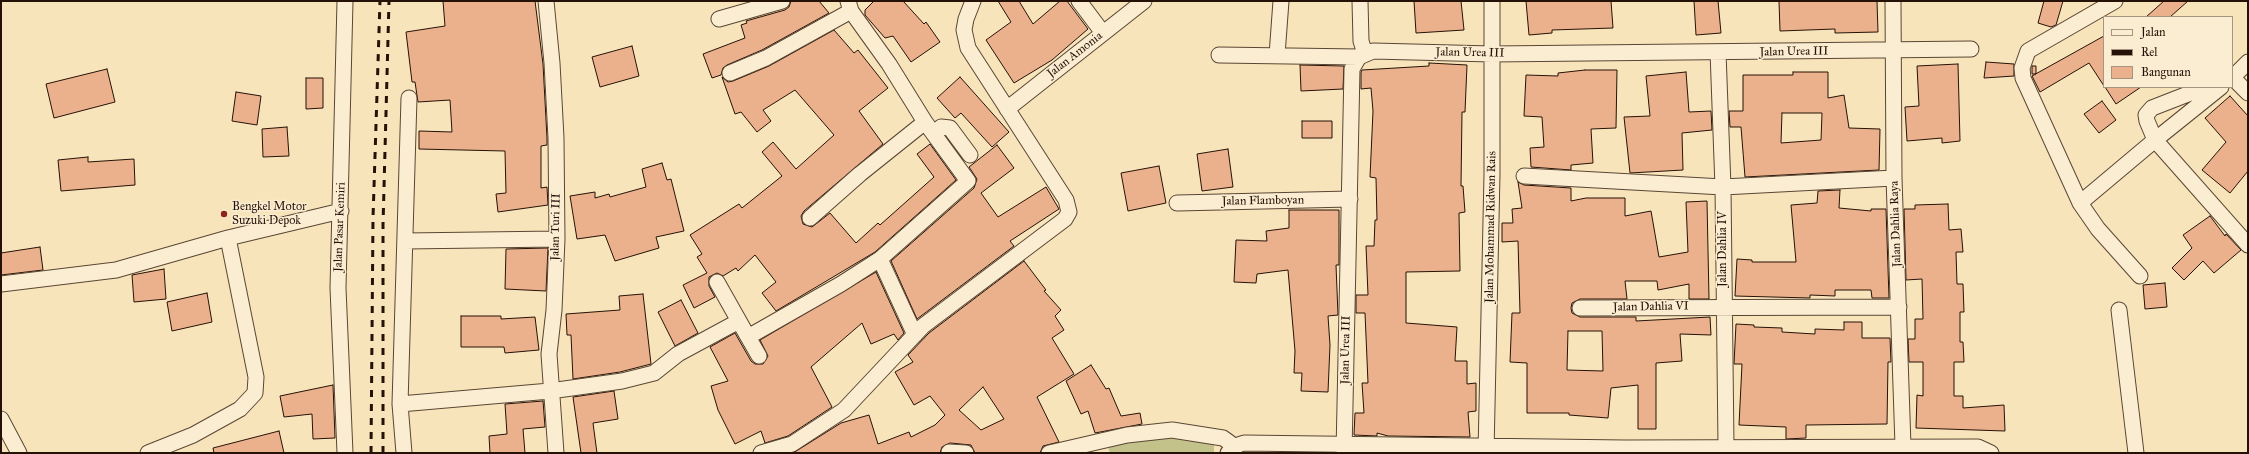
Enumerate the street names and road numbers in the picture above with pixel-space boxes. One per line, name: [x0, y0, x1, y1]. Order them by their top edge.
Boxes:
street label: Jalan Amonia: [1045, 29, 1105, 81]
street label: Jalan Urea III: [1760, 44, 1828, 60]
street label: Jalan Urea III: [1436, 45, 1504, 61]
street label: Jalan Mohammad Ridwan Rais: [1482, 151, 1500, 303]
street label: Jalan Dahlia Raya: [1887, 181, 1905, 267]
street label: Jalan Pasar Kemiri: [331, 182, 349, 272]
street label: Jalan Turi III: [548, 193, 564, 261]
street label: Jalan Flamboyan: [1222, 193, 1304, 209]
street label: Jalan Dahlia IV: [1716, 211, 1730, 287]
street label: Jalan Dahlia VI: [1613, 299, 1689, 315]
street label: Jalan Urea III: [1338, 316, 1354, 384]

